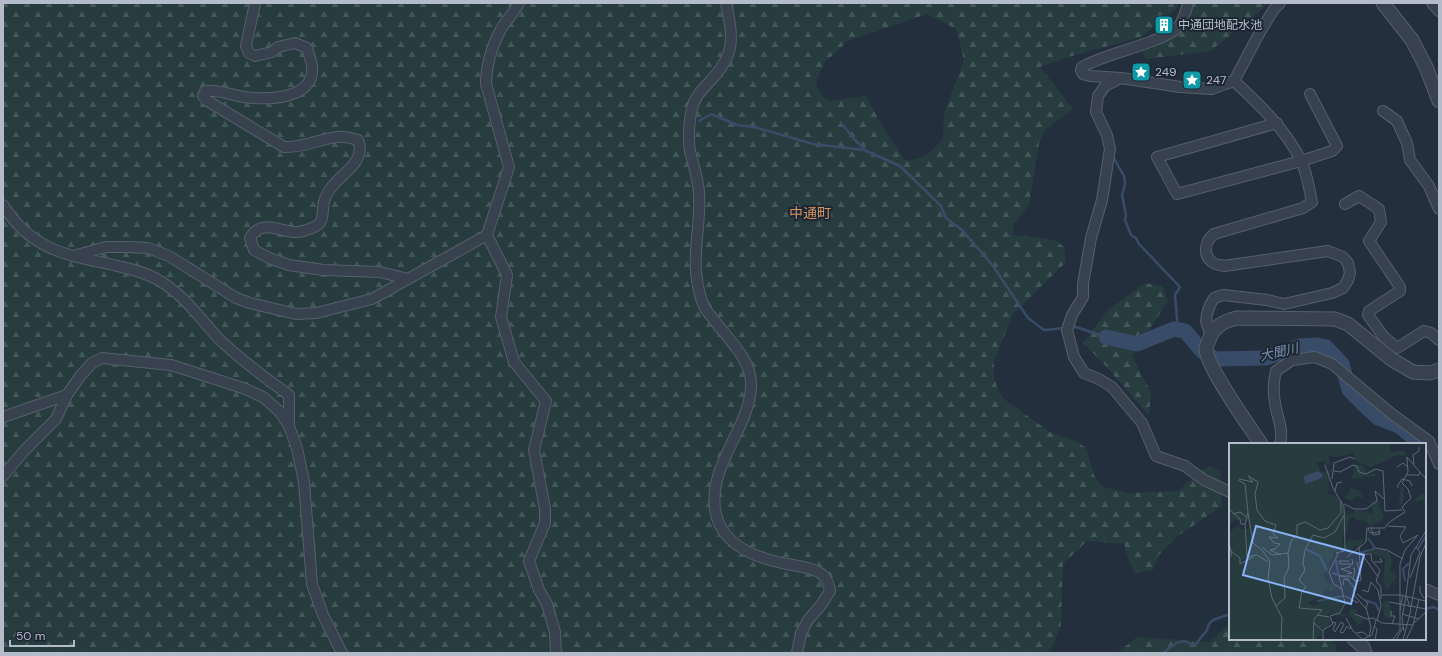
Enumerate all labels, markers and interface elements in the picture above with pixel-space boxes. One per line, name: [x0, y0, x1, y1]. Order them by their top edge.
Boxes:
building icon: 中通団地配水池: [1153, 14, 1175, 36]
place label: 中通団地配水池: [1178, 17, 1262, 33]
place icon: 249: [1130, 61, 1152, 83]
place label: 249: [1155, 64, 1177, 80]
place icon: 247: [1181, 69, 1203, 91]
place label: 247: [1206, 72, 1226, 88]
district label: 中通町: [789, 204, 831, 222]
water label: 大聞川: [1258, 339, 1302, 365]
inset map: [1229, 443, 1426, 640]
scale bar: [10, 622, 74, 648]
text: 50 m: [16, 628, 45, 644]

